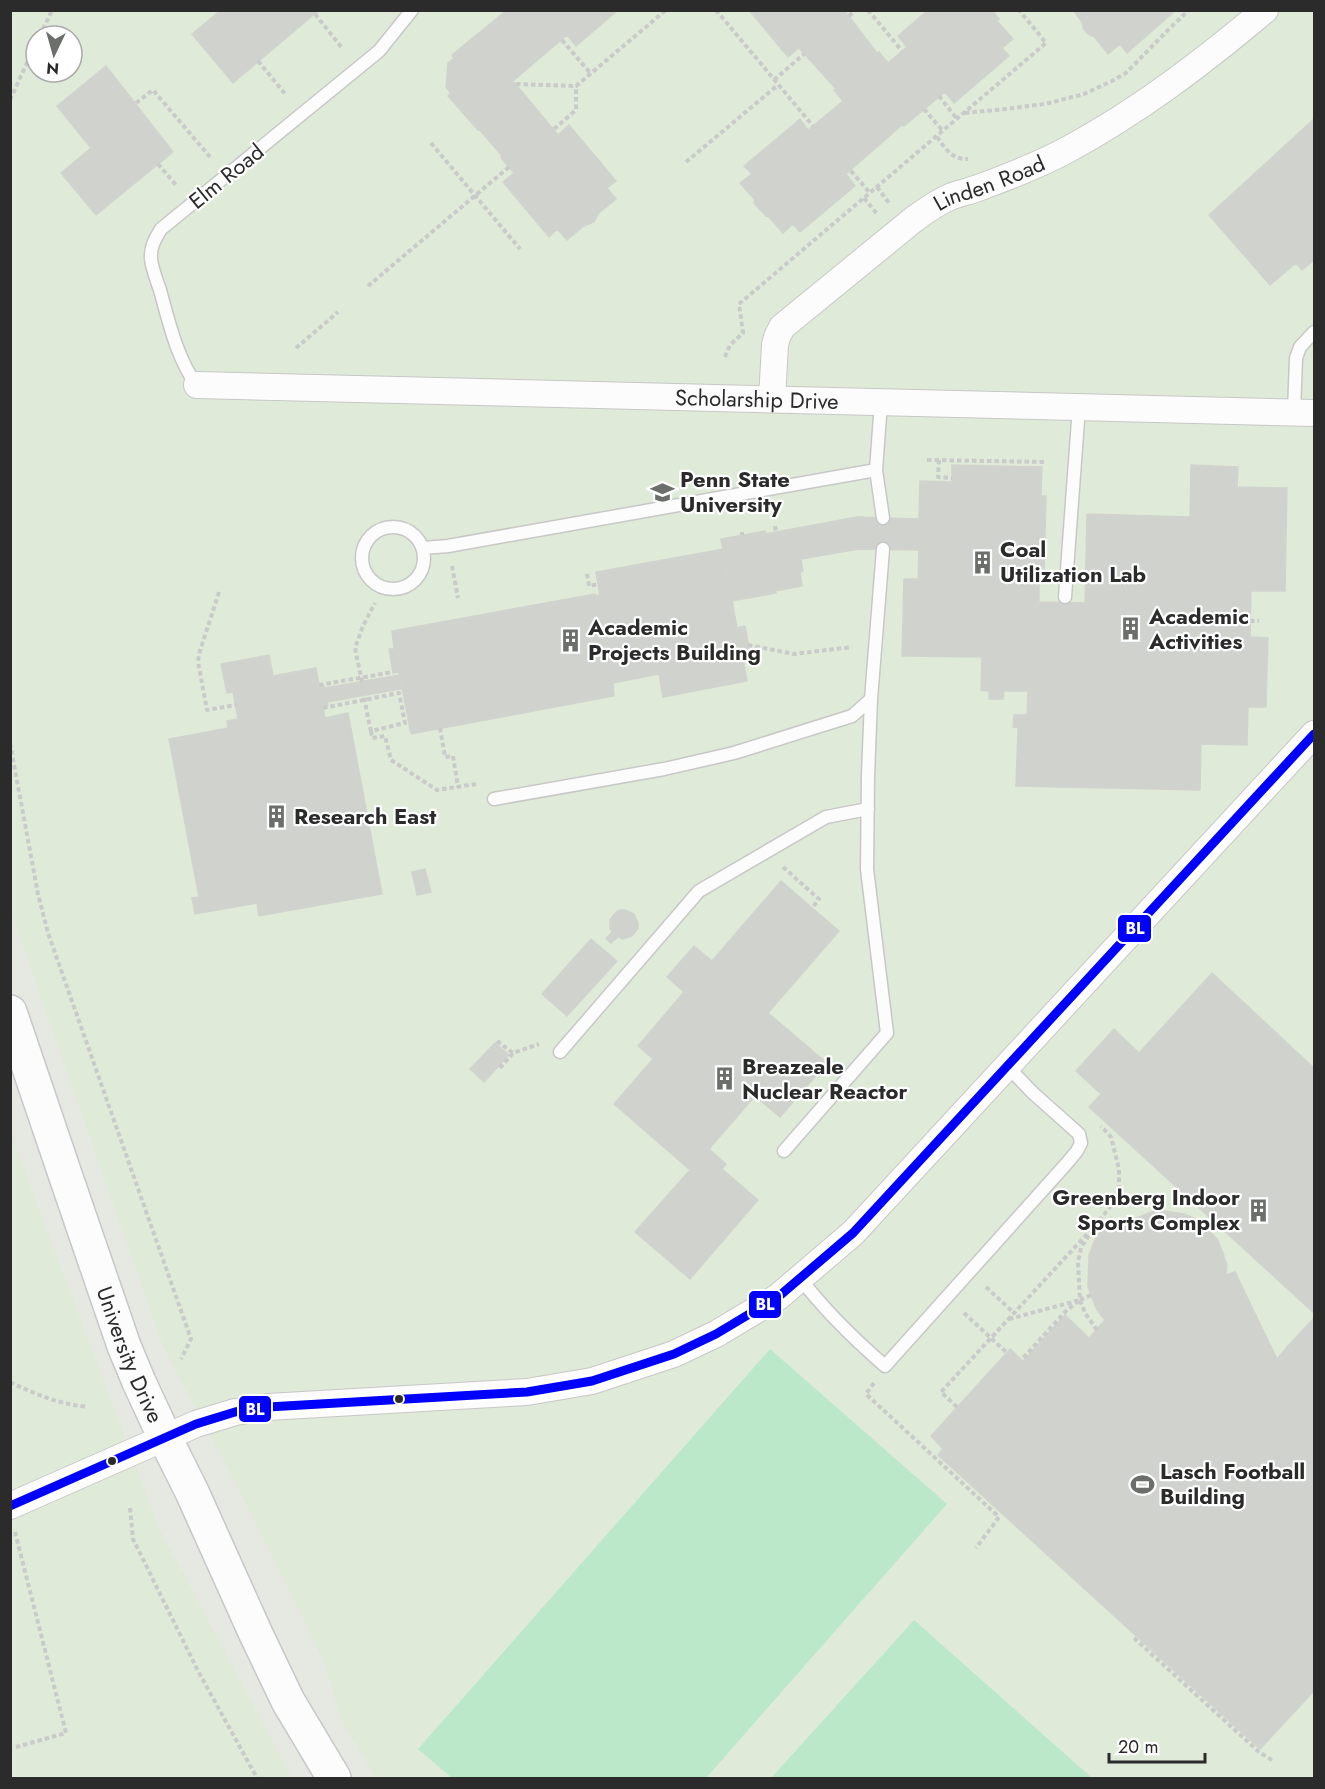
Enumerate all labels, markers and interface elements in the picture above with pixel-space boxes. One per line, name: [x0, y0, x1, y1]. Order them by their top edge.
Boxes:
north arrow: [24, 24, 84, 84]
text: N: [45, 56, 60, 80]
street label: Elm Road: [182, 136, 270, 216]
street label: Linden Road: [927, 147, 1050, 219]
street label: Scholarship Drive: [675, 381, 839, 417]
place label: Penn State University: [680, 463, 790, 520]
school or university icon: Penn State University: [649, 479, 675, 505]
place label: Coal Utilization Lab: [1000, 533, 1146, 590]
building icon: Coal Utilization Lab: [969, 549, 995, 575]
place label: Academic Activities: [1148, 600, 1249, 657]
place label: Academic Projects Building: [587, 611, 761, 668]
building icon: Academic Activities: [1118, 616, 1144, 642]
building icon: Academic Projects Building: [557, 627, 583, 653]
place label: Research East: [294, 800, 436, 832]
building icon: Research East: [263, 803, 289, 829]
line badge: BL: [1117, 914, 1152, 943]
text: BL: [1125, 917, 1145, 940]
place label: Breazeale Nuclear Reactor: [742, 1050, 908, 1107]
building icon: Breazeale Nuclear Reactor: [711, 1066, 737, 1092]
place label: Greenberg Indoor Sports Complex: [1052, 1181, 1240, 1238]
building icon: Greenberg Indoor Sports Complex: [1245, 1197, 1271, 1223]
street label: University Drive: [89, 1282, 172, 1428]
line badge: BL: [748, 1290, 782, 1319]
text: BL: [755, 1293, 775, 1316]
unlabelled marker: [393, 1393, 405, 1405]
line badge: BL: [238, 1395, 272, 1423]
text: BL: [245, 1398, 265, 1421]
unlabelled marker: [106, 1455, 118, 1467]
place label: Lasch Football Building: [1160, 1455, 1305, 1512]
sports icon: Lasch Football Building: [1129, 1471, 1155, 1497]
scale bar: [1109, 1726, 1205, 1764]
text: 20 m: [1118, 1734, 1158, 1760]

